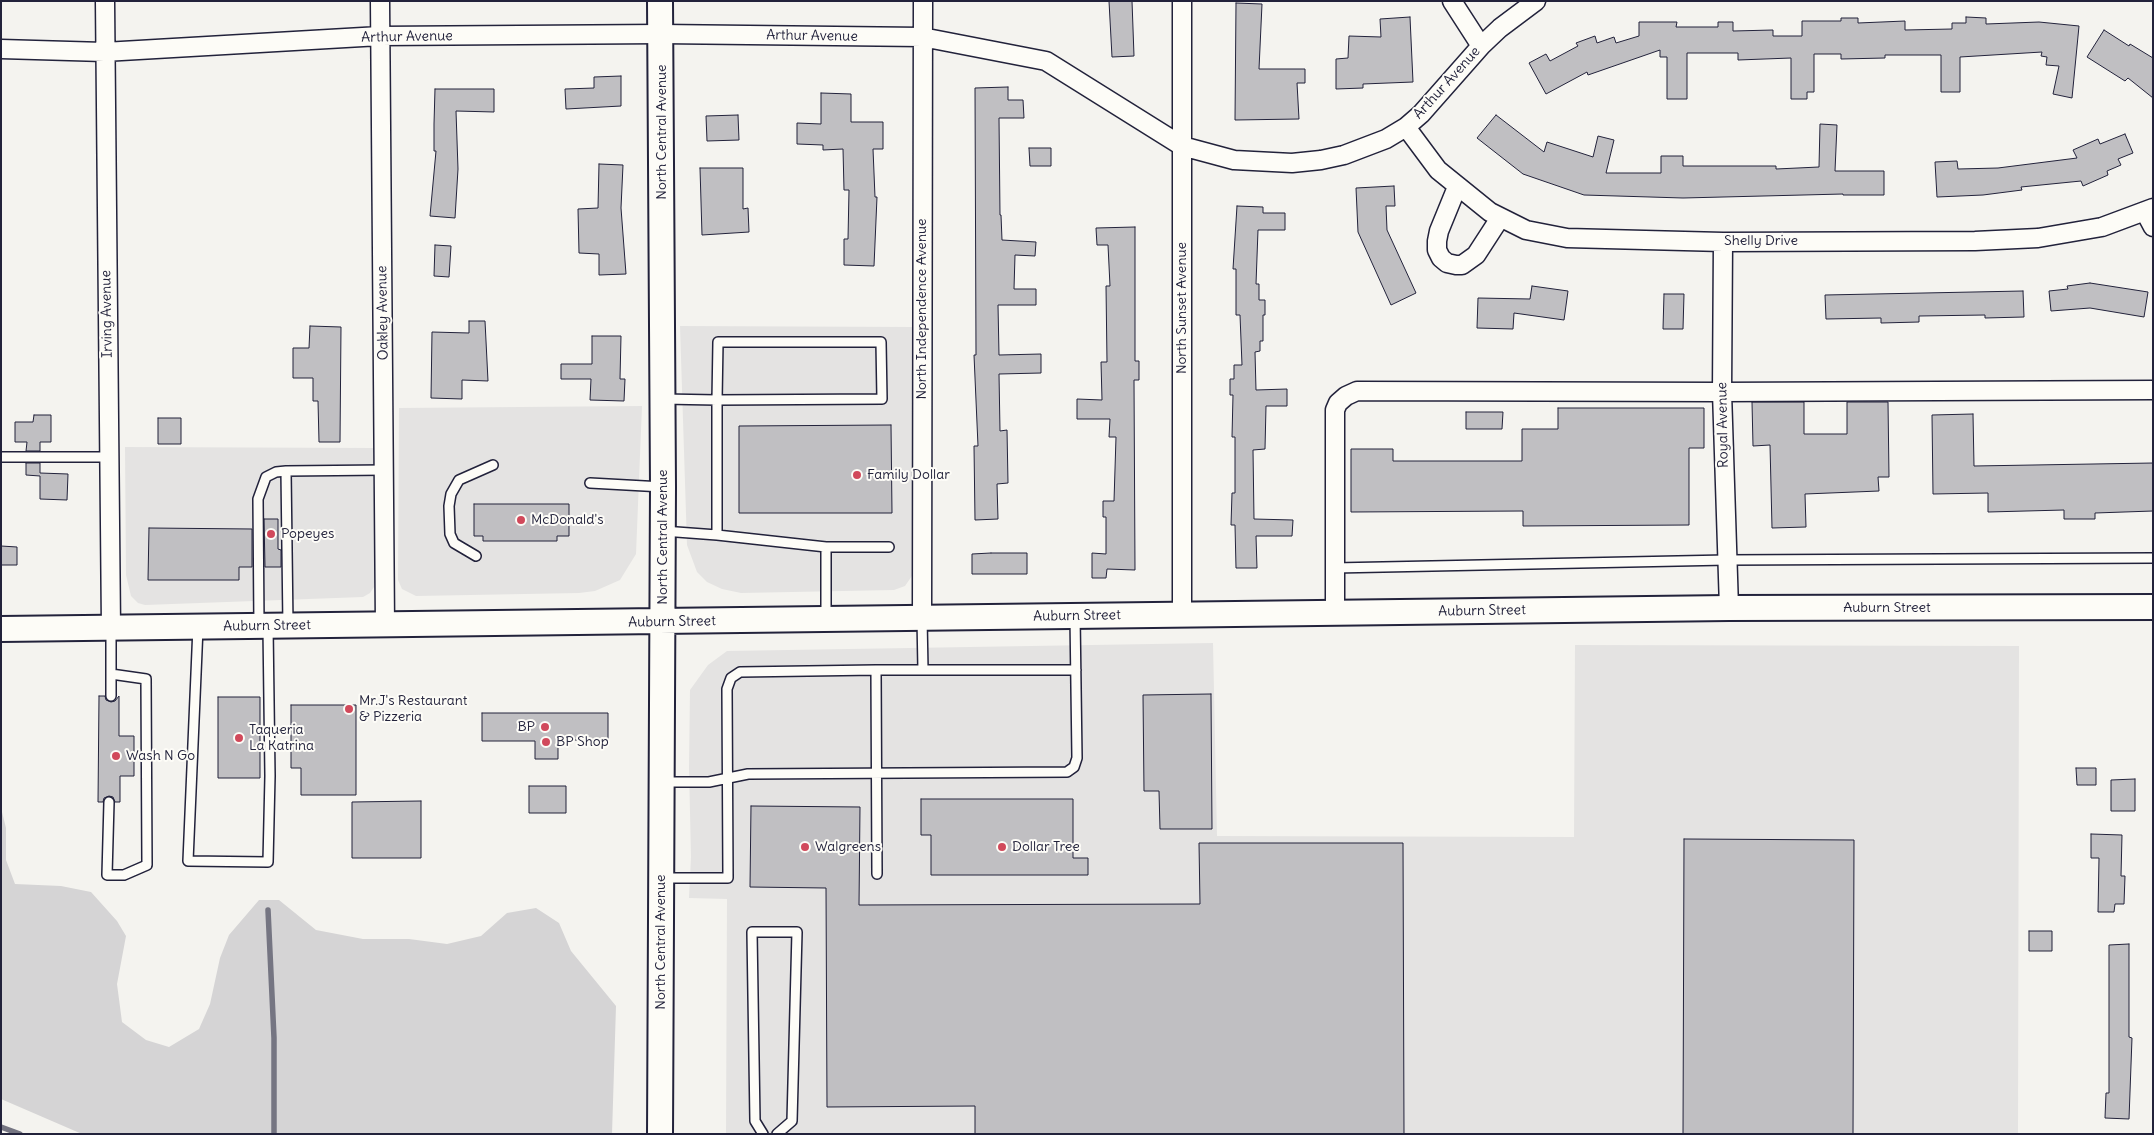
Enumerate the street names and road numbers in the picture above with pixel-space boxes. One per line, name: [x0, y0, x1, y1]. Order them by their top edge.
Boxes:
street label: Arthur Avenue: [766, 27, 858, 45]
street label: Arthur Avenue: [361, 28, 453, 46]
street label: Arthur Avenue: [1410, 43, 1484, 123]
street label: North Central Avenue: [654, 64, 670, 200]
street label: North Independence Avenue: [914, 218, 930, 400]
street label: Shelly Drive: [1724, 233, 1798, 249]
street label: North Sunset Avenue: [1174, 242, 1190, 374]
street label: Oakley Avenue: [374, 265, 392, 361]
street label: Irving Avenue: [98, 270, 116, 358]
street label: Royal Avenue: [1714, 382, 1732, 468]
street label: North Central Avenue: [655, 469, 671, 605]
street label: Auburn Street: [1843, 600, 1931, 616]
street label: Auburn Street: [1438, 602, 1526, 620]
street label: Auburn Street: [1033, 607, 1121, 625]
street label: Auburn Street: [628, 613, 716, 631]
street label: Auburn Street: [223, 617, 311, 635]
street label: North Central Avenue: [653, 874, 669, 1010]

